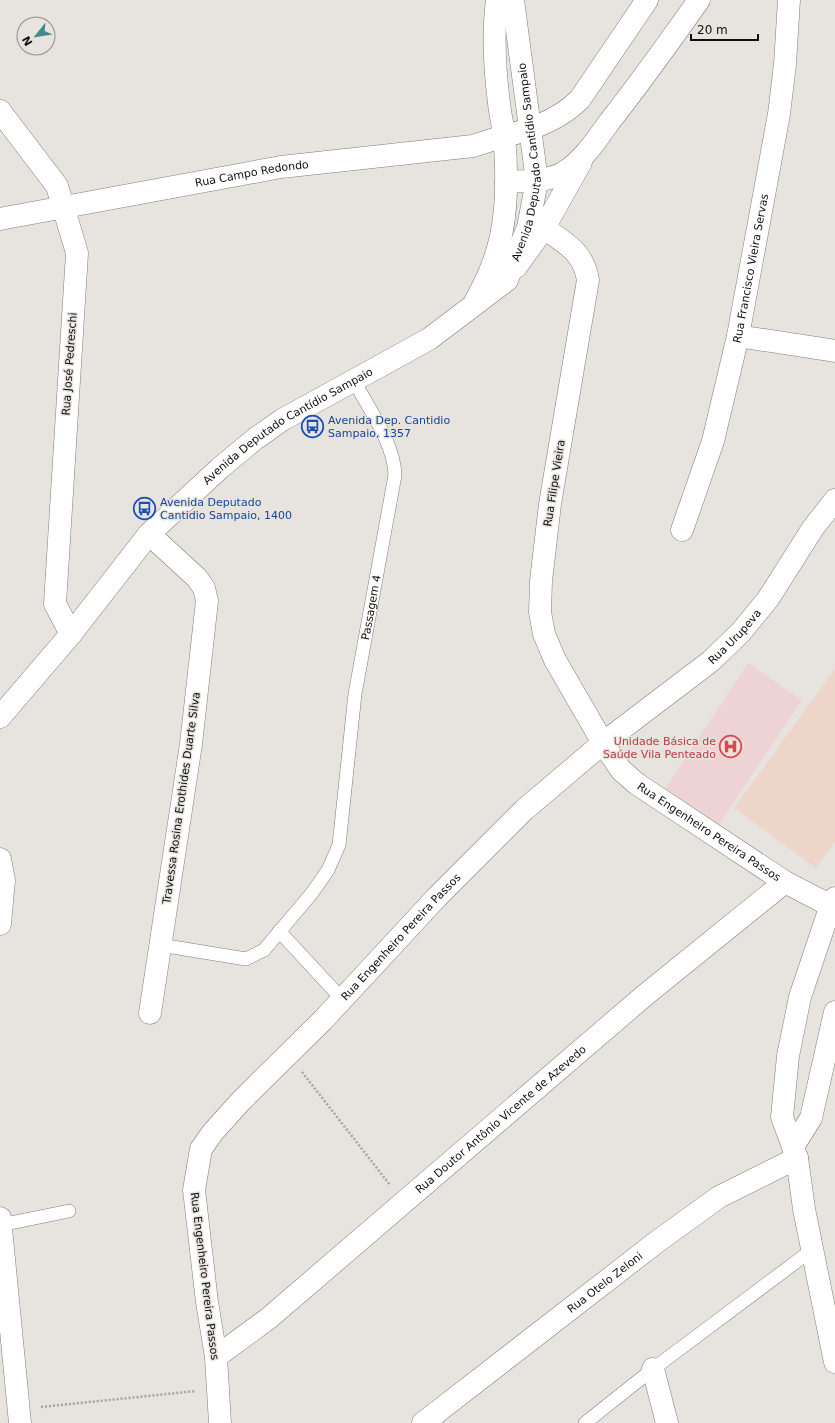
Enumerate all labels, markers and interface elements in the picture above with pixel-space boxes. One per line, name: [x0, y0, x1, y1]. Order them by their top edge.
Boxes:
north arrow: [16, 16, 56, 56]
scale bar: [691, 16, 758, 42]
text: 20 m: [697, 23, 728, 37]
text: N: [20, 34, 36, 48]
street label: Avenida Deputado Cantídio Sampaio: [509, 62, 544, 263]
street label: Rua Campo Redondo: [194, 158, 310, 190]
street label: Rua Francisco Vieira Servas: [731, 192, 771, 344]
street label: Rua José Pedreschi: [59, 312, 80, 416]
street label: Avenida Deputado Cantídio Sampaio: [201, 365, 375, 487]
bus stop icon: Avenida Dep. Cantidio Sampaio, 1357: [300, 413, 326, 439]
place label: Avenida Dep. Cantidio Sampaio, 1357: [328, 414, 450, 440]
street label: Rua Filipe Vieira: [541, 439, 568, 527]
bus stop icon: Avenida Deputado Cantidio Sampaio, 1400: [132, 495, 158, 521]
place label: Avenida Deputado Cantidio Sampaio, 1400: [160, 496, 292, 522]
street label: Passagem 4: [359, 574, 384, 641]
street label: Rua Urupeva: [706, 607, 764, 667]
street label: Travessa Rosina Erothides Duarte Silva: [160, 691, 203, 906]
hospital icon: Unidade Básica de Saúde Vila Penteado: [718, 734, 744, 760]
place label: Unidade Básica de Saúde Vila Penteado: [603, 735, 716, 761]
street label: Rua Engenheiro Pereira Passos: [635, 780, 783, 884]
street label: Rua Engenheiro Pereira Passos: [339, 871, 464, 1003]
street label: Rua Doutor Antônio Vicente de Azevedo: [413, 1043, 589, 1196]
street label: Rua Engenheiro Pereira Passos: [188, 1191, 221, 1361]
street label: Rua Otelo Zeloni: [565, 1249, 645, 1316]

